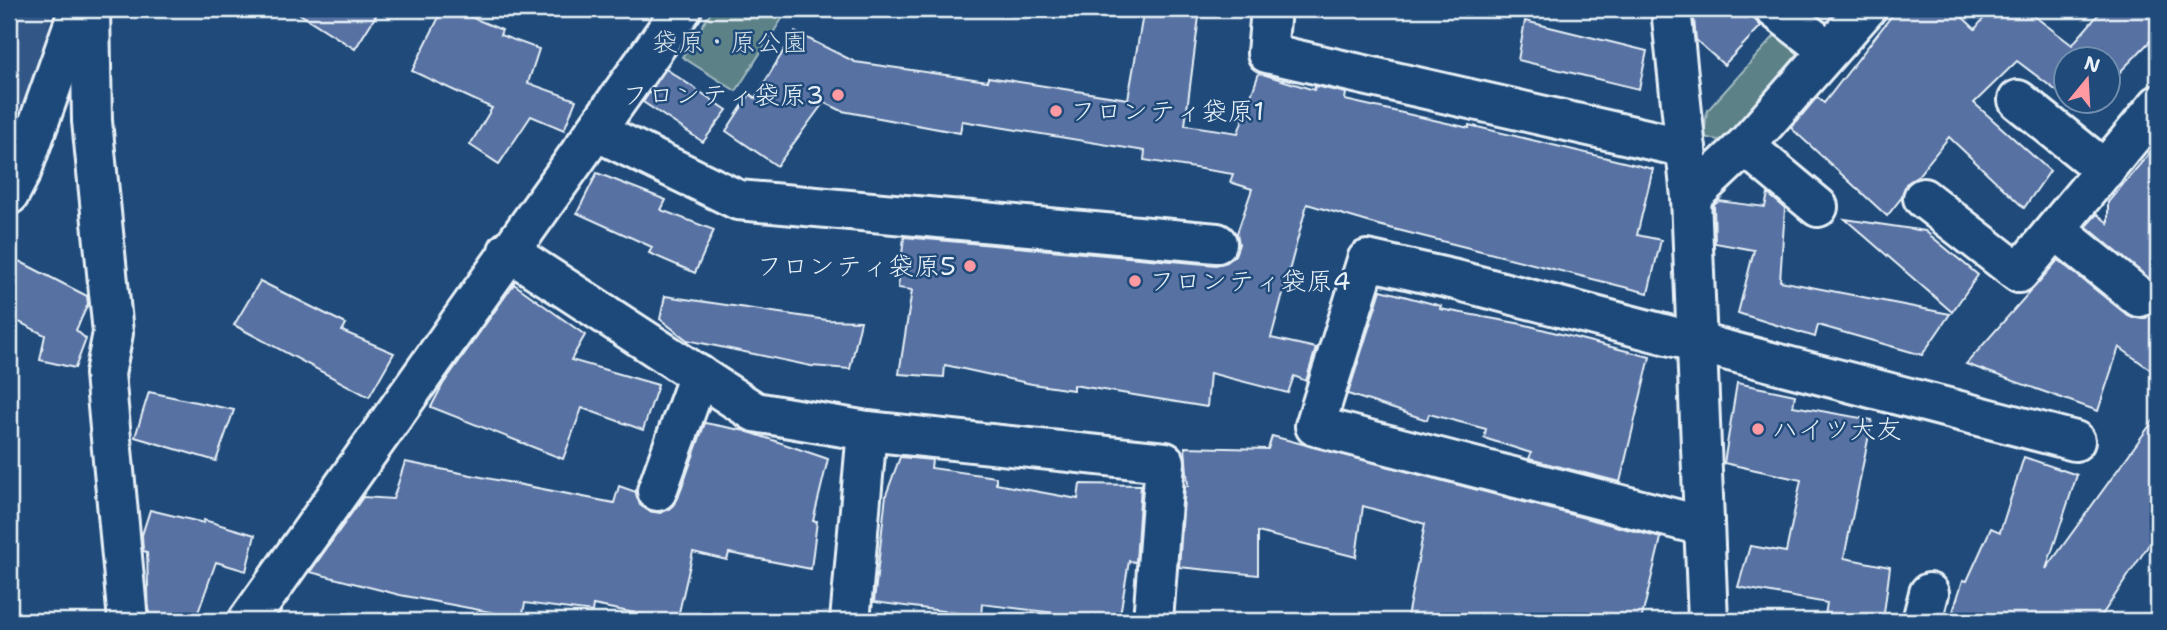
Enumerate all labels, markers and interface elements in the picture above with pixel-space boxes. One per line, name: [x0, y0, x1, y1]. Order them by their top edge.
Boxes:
park label: 袋原・原公園: [652, 24, 808, 59]
north arrow: [2052, 46, 2122, 116]
text: N: [2081, 50, 2103, 79]
place label: フロンティ袋原3: [622, 77, 824, 112]
marker: フロンティ袋原3: [830, 87, 846, 103]
place label: フロンティ袋原1: [1070, 93, 1264, 128]
marker: フロンティ袋原1: [1048, 103, 1064, 119]
place label: フロンティ袋原5: [757, 248, 956, 283]
marker: フロンティ袋原5: [962, 258, 978, 274]
place label: フロンティ袋原4: [1149, 263, 1351, 298]
marker: フロンティ袋原4: [1127, 273, 1143, 289]
place label: ハイツ大友: [1772, 411, 1902, 446]
marker: ハイツ大友: [1750, 421, 1766, 437]

